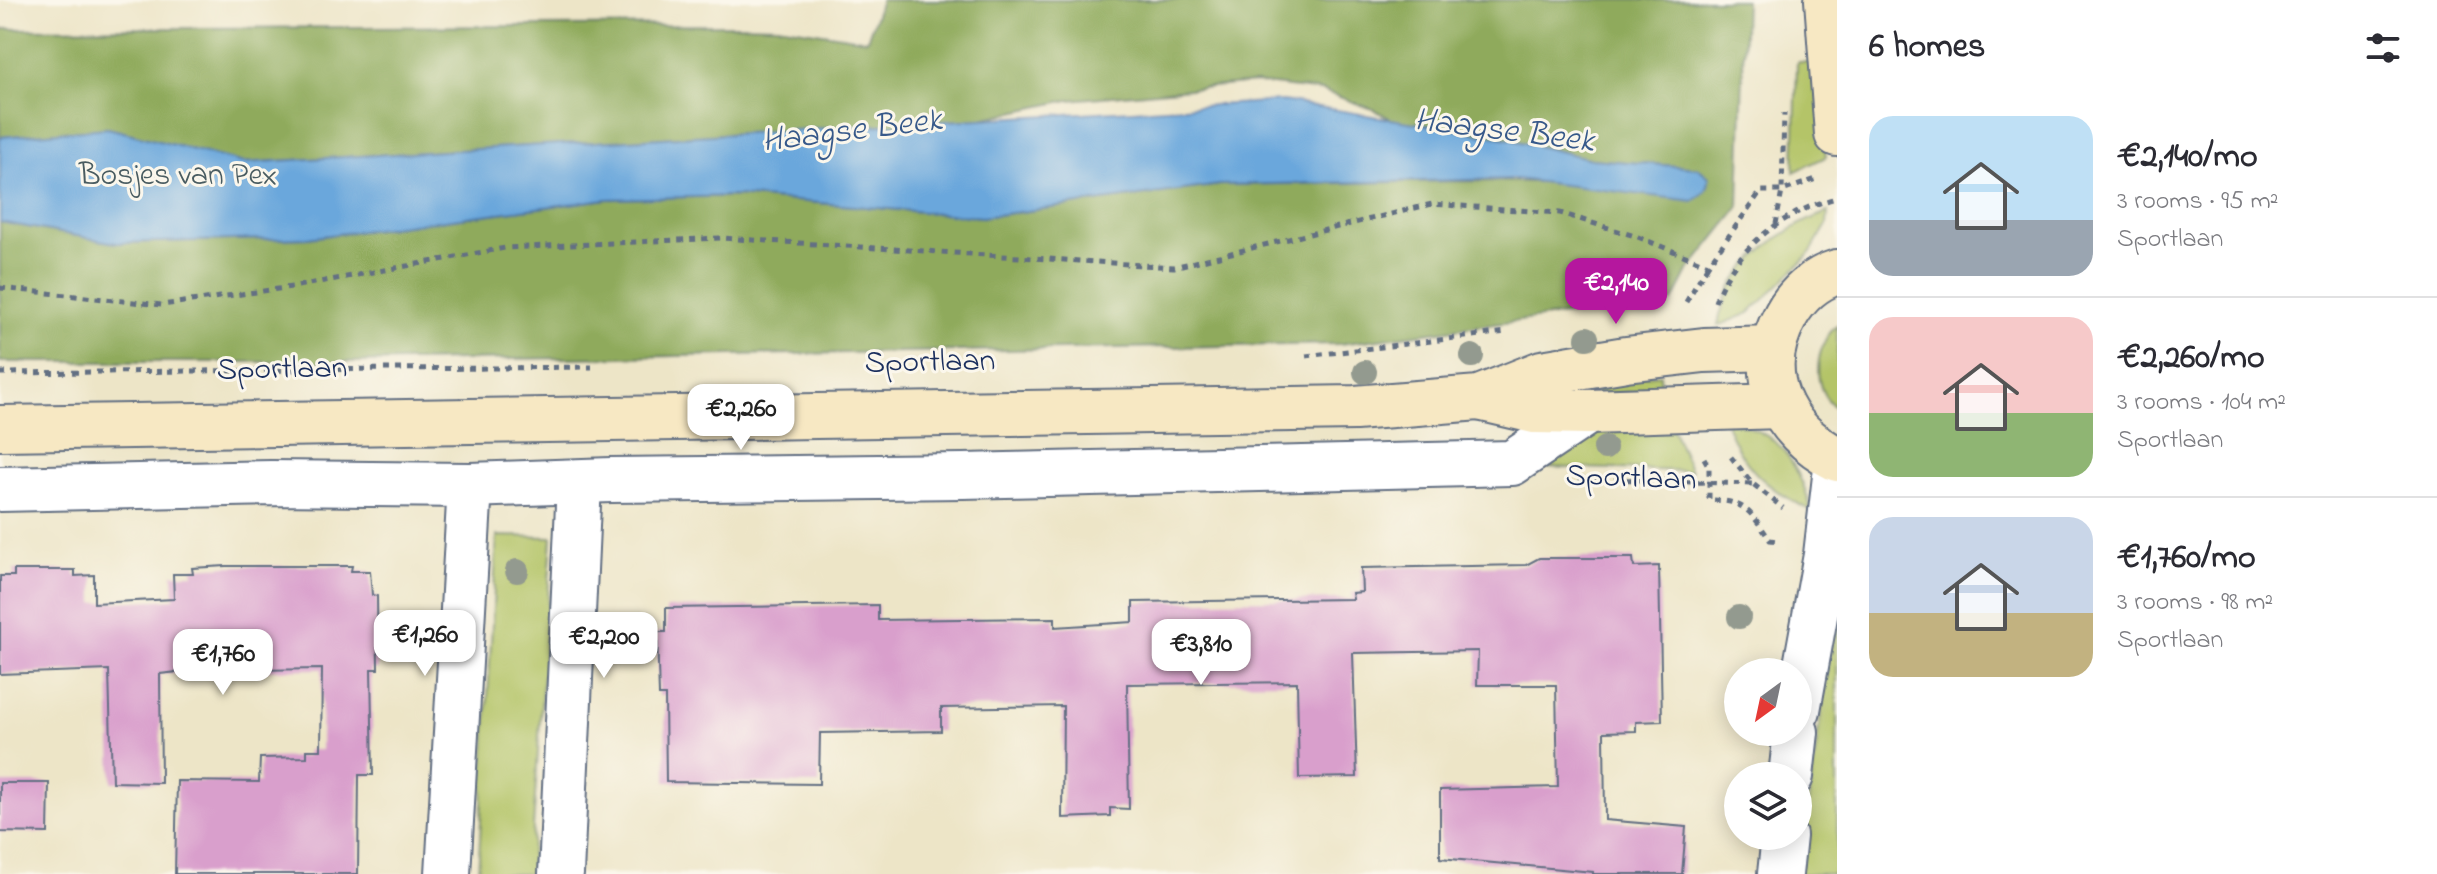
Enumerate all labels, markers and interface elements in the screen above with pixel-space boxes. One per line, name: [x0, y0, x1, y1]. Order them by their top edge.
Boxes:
text: 6 homes: [1869, 23, 1985, 73]
icon: filters: [2361, 26, 2405, 70]
water label: Haagse Beek: [759, 96, 947, 168]
water label: Haagse Beek: [1411, 96, 1599, 168]
text: €2,140/mo: [2117, 133, 2258, 183]
icon: home: [1933, 148, 2029, 244]
park label: Bosjes van Pex: [78, 153, 277, 200]
text: 3 rooms · 95 m²: [2117, 183, 2278, 221]
text: Sportlaan: [2117, 221, 2223, 259]
pin: €2,140: [1551, 258, 1681, 326]
text: €2,140: [1583, 265, 1649, 303]
text: €2,260/mo: [2117, 334, 2265, 384]
street label: Sportlaan: [864, 338, 996, 388]
street label: Sportlaan: [216, 345, 348, 395]
icon: home: [1933, 349, 2029, 445]
pin: €2,260: [676, 384, 806, 452]
text: 3 rooms · 104 m²: [2117, 384, 2286, 422]
text: €2,260: [705, 391, 777, 429]
text: Sportlaan: [2117, 422, 2223, 460]
street label: Sportlaan: [1565, 453, 1697, 505]
text: €1,760/mo: [2117, 534, 2256, 584]
icon: home: [1933, 549, 2029, 645]
text: 3 rooms · 98 m²: [2117, 584, 2273, 622]
pin: €1,260: [360, 610, 490, 678]
pin: €2,200: [539, 612, 669, 680]
text: €1,260: [392, 617, 458, 655]
text: €2,200: [569, 619, 639, 657]
pin: €3,810: [1136, 619, 1266, 687]
text: Sportlaan: [2117, 622, 2223, 660]
text: €3,810: [1170, 626, 1232, 664]
pin: €1,760: [158, 629, 288, 697]
text: €1,760: [191, 636, 255, 674]
north arrow: [1724, 658, 1812, 746]
map controls: [1724, 658, 1812, 850]
button: layers: [1724, 762, 1812, 850]

